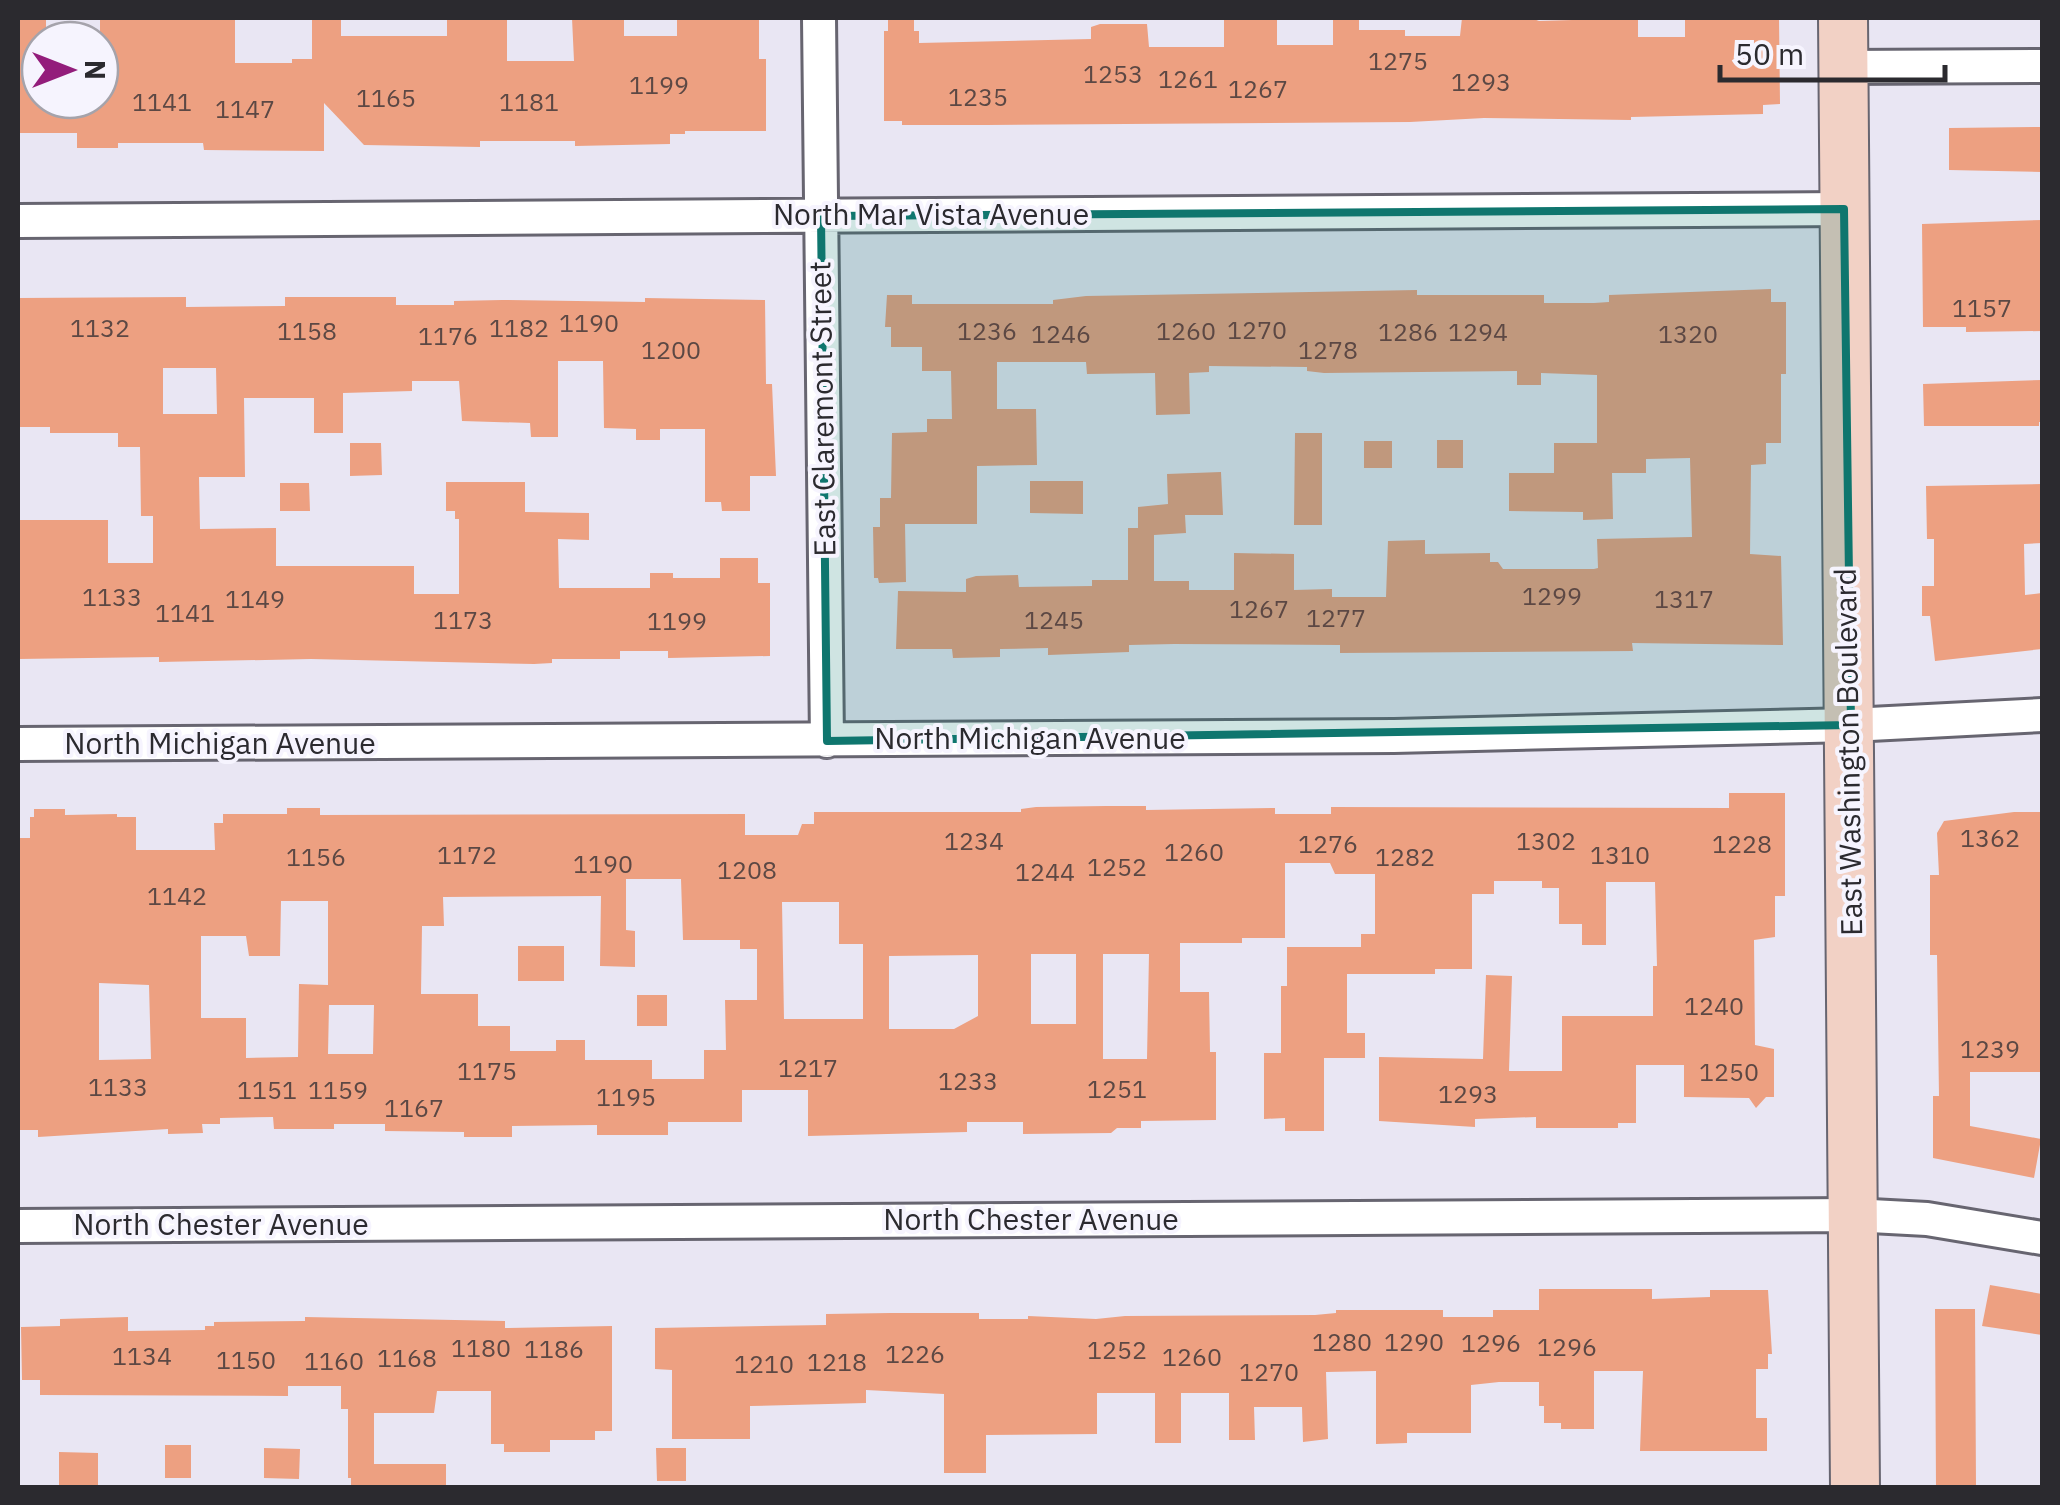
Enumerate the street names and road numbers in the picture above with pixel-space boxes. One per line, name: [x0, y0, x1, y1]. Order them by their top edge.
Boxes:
street label: North Mar Vista Avenue: [773, 194, 1089, 233]
street label: East Claremont Street: [799, 261, 844, 557]
street label: East Washington Boulevard: [1825, 568, 1870, 936]
street label: North Michigan Avenue: [874, 718, 1186, 757]
street label: North Michigan Avenue: [64, 723, 376, 762]
street label: North Chester Avenue: [883, 1199, 1179, 1238]
street label: North Chester Avenue: [73, 1204, 369, 1243]

